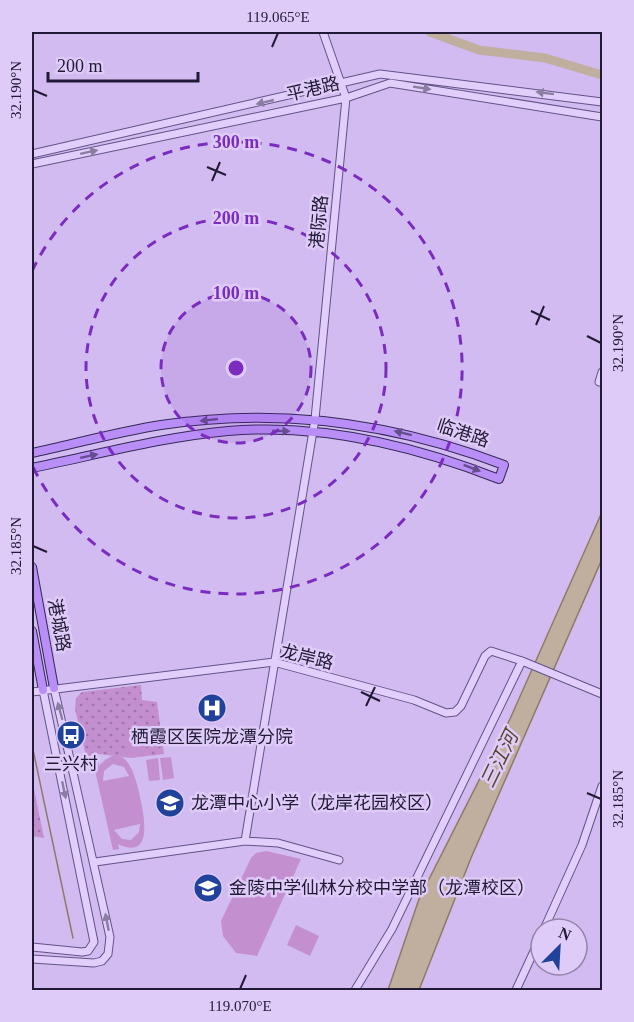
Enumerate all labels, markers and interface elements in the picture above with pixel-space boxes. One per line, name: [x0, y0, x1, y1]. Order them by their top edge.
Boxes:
text: 119.065°E: [246, 9, 310, 25]
scale bar: [48, 45, 198, 83]
text: 200 m: [57, 56, 103, 76]
text: 32.190°N: [8, 61, 24, 119]
street label: 平港路: [284, 73, 342, 105]
one-way arrow: [413, 83, 432, 92]
one-way arrow: [535, 88, 554, 98]
one-way arrow: [256, 97, 274, 107]
text: 300 m: [213, 132, 259, 152]
one-way arrow: [79, 147, 98, 156]
street label: 港际路: [307, 194, 331, 250]
text: 200 m: [213, 208, 259, 228]
text: 100 m: [213, 283, 259, 303]
text: 32.190°N: [610, 314, 626, 372]
centre of rings: [226, 358, 246, 378]
one-way arrow: [200, 415, 219, 425]
street label: 临港路: [434, 415, 492, 451]
one-way arrow: [272, 426, 291, 436]
one-way arrow: [394, 427, 412, 437]
one-way arrow: [80, 451, 98, 461]
one-way arrow: [463, 463, 481, 473]
text: 32.185°N: [8, 517, 24, 575]
street label: 港城路: [44, 597, 74, 653]
street label: 龙岸路: [278, 641, 336, 673]
hospital icon: 栖霞区医院龙潭分院: [196, 692, 228, 724]
one-way arrow: [55, 702, 64, 720]
bus stop icon: 三兴村: [55, 719, 87, 751]
water label: 三江河: [476, 724, 524, 791]
place label: 栖霞区医院龙潭分院: [131, 727, 293, 747]
place label: 三兴村: [44, 754, 98, 774]
text: 32.185°N: [610, 770, 626, 828]
one-way arrow: [60, 781, 70, 800]
school or university icon: 龙潭中心小学（龙岸花园校区）: [154, 787, 186, 819]
place label: 龙潭中心小学（龙岸花园校区）: [191, 793, 443, 813]
school or university icon: 金陵中学仙林分校中学部（龙潭校区）: [192, 872, 224, 904]
place label: 金陵中学仙林分校中学部（龙潭校区）: [229, 878, 535, 898]
one-way arrow: [102, 913, 111, 932]
north arrow: [529, 917, 589, 977]
text: N: [556, 924, 574, 944]
text: 119.070°E: [208, 998, 272, 1014]

